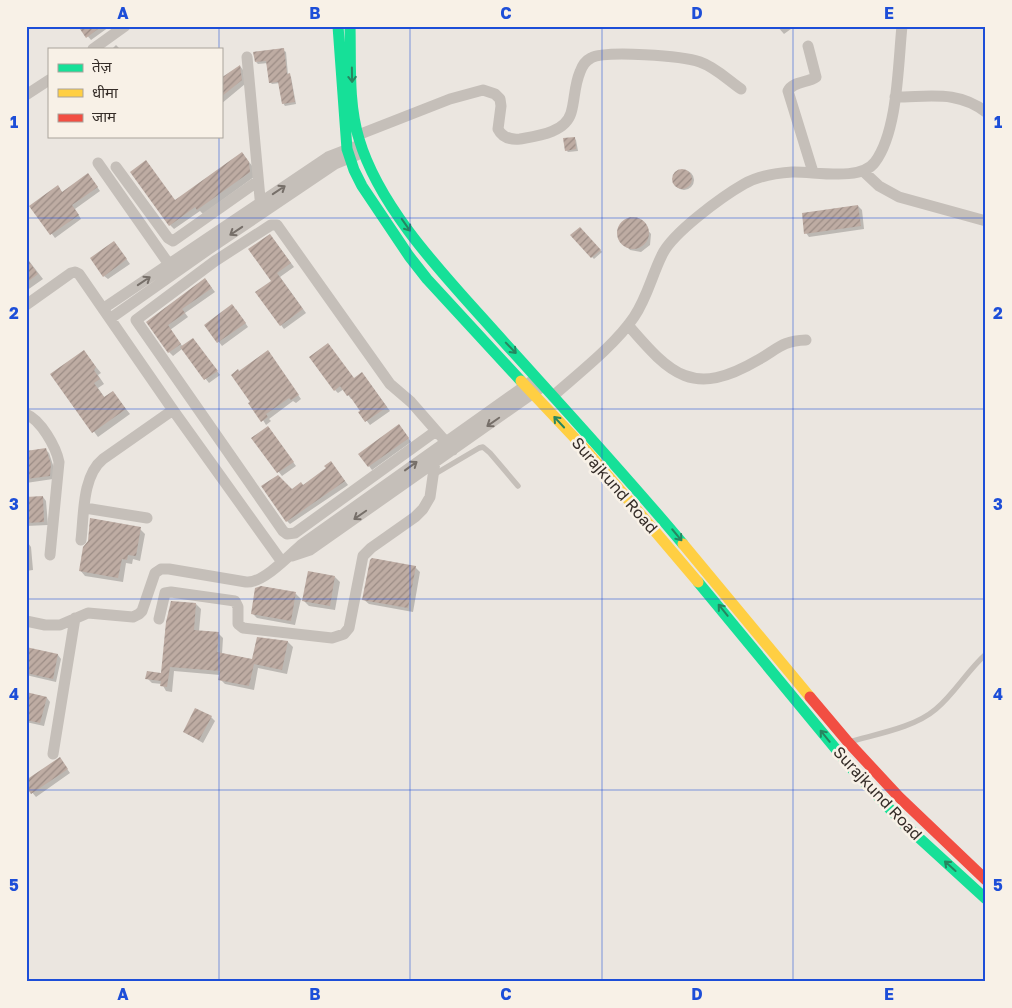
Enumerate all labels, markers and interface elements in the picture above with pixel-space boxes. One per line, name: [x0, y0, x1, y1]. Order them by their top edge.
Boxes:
text: A: [117, 3, 129, 23]
text: B: [309, 3, 321, 23]
text: C: [500, 3, 512, 23]
text: D: [691, 3, 703, 23]
text: E: [884, 3, 894, 23]
legend: [48, 48, 222, 138]
text: तेज़: [92, 57, 113, 75]
one-way arrow: [347, 66, 357, 83]
text: धीमा: [92, 83, 119, 101]
text: जाम: [92, 107, 117, 125]
text: 1: [10, 112, 18, 132]
text: 1: [994, 112, 1002, 132]
one-way arrow: [272, 185, 286, 195]
one-way arrow: [401, 217, 411, 231]
one-way arrow: [229, 226, 243, 236]
one-way arrow: [137, 276, 151, 286]
text: 2: [9, 303, 19, 323]
text: 2: [993, 303, 1003, 323]
one-way arrow: [505, 342, 517, 355]
one-way arrow: [553, 415, 565, 428]
one-way arrow: [486, 417, 500, 427]
street label: Surajkund Road: [568, 433, 662, 537]
one-way arrow: [404, 461, 418, 471]
text: 3: [9, 494, 19, 514]
text: 3: [993, 494, 1003, 514]
one-way arrow: [353, 510, 367, 520]
one-way arrow: [671, 529, 682, 542]
one-way arrow: [717, 604, 728, 617]
text: 4: [9, 684, 19, 704]
text: 4: [993, 684, 1003, 704]
one-way arrow: [820, 730, 831, 743]
street label: Surajkund Road: [829, 742, 927, 844]
one-way arrow: [943, 860, 956, 872]
text: 5: [9, 875, 19, 895]
text: 5: [993, 875, 1003, 895]
text: A: [117, 984, 129, 1004]
text: B: [309, 984, 321, 1004]
text: C: [500, 984, 512, 1004]
text: D: [691, 984, 703, 1004]
text: E: [884, 984, 894, 1004]

